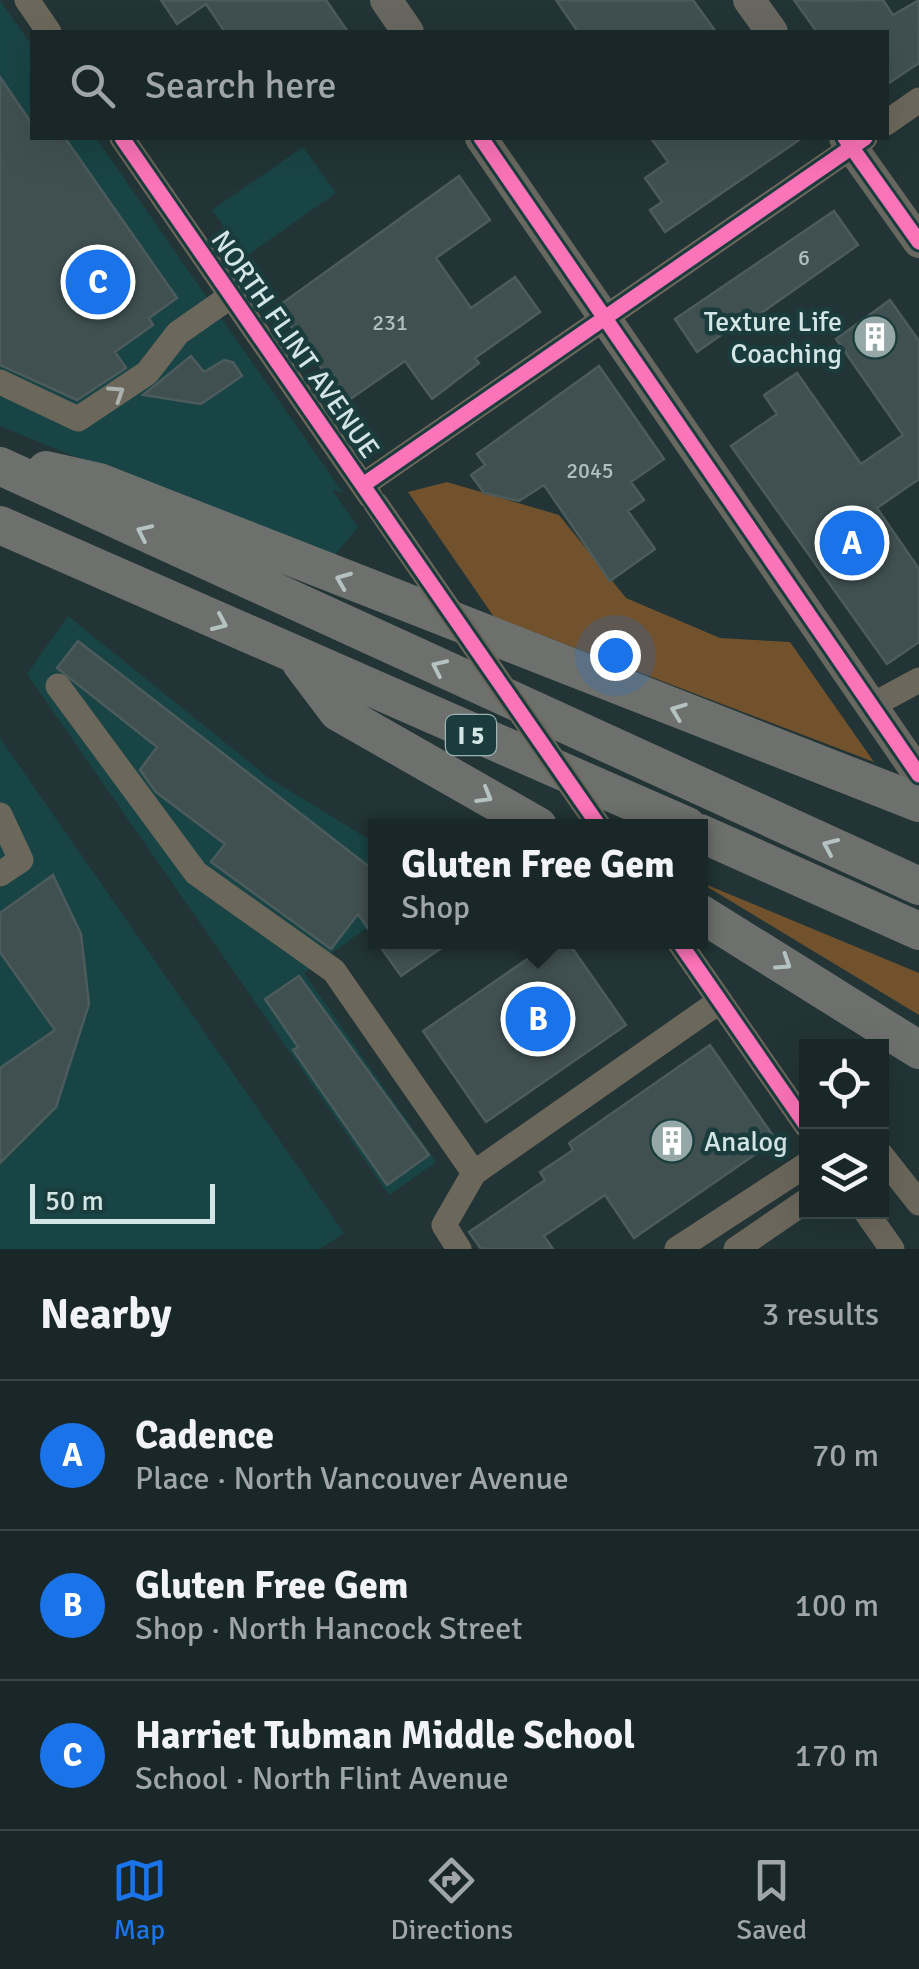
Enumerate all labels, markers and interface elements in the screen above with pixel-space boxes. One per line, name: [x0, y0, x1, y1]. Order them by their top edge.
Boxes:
search box: [30, 30, 889, 140]
icon: search: [65, 58, 120, 113]
text: Search here: [145, 62, 337, 109]
street label: NORTH FLINT AVENUE: [204, 224, 387, 465]
pin: C: [66, 244, 130, 320]
house number: 6: [798, 244, 810, 271]
place label: Texture Life Coaching: [704, 305, 842, 371]
house number: 231: [372, 309, 408, 336]
building icon: Texture Life Coaching: [852, 314, 898, 360]
one-way arrow: [106, 387, 124, 406]
house number: 2045: [566, 457, 614, 484]
pin: A: [820, 506, 884, 580]
one-way arrow: [136, 524, 154, 544]
one-way arrow: [335, 571, 352, 591]
one-way arrow: [210, 611, 228, 631]
your location: [590, 630, 641, 681]
one-way arrow: [431, 660, 449, 680]
one-way arrow: [670, 702, 688, 722]
road number: I 5: [446, 715, 496, 755]
one-way arrow: [474, 784, 492, 803]
popup: [368, 819, 708, 949]
one-way arrow: [822, 838, 840, 858]
text: Gluten Free Gem: [401, 841, 675, 888]
text: Shop: [401, 888, 470, 927]
one-way arrow: [774, 951, 792, 970]
pin: B: [506, 982, 570, 1056]
map controls: [799, 1039, 889, 1219]
button: locate: [799, 1039, 889, 1129]
building icon: Analog: [649, 1118, 695, 1164]
place label: Analog: [704, 1125, 788, 1159]
button: layers: [799, 1129, 889, 1219]
scale bar: [30, 1179, 215, 1224]
text: 50 m: [45, 1184, 104, 1218]
text: Nearby: [40, 1289, 172, 1340]
text: 3 results: [762, 1295, 879, 1334]
text: Cadence: [135, 1412, 274, 1459]
text: A: [62, 1436, 83, 1475]
text: 70 m: [812, 1436, 879, 1475]
text: Place · North Vancouver Avenue: [135, 1459, 569, 1498]
text: Gluten Free Gem: [135, 1562, 409, 1609]
text: B: [63, 1586, 82, 1625]
text: 100 m: [795, 1586, 879, 1625]
text: Shop · North Hancock Street: [135, 1609, 522, 1648]
text: Harriet Tubman Middle School: [135, 1712, 635, 1759]
text: C: [63, 1736, 82, 1775]
text: 170 m: [795, 1736, 879, 1775]
text: School · North Flint Avenue: [135, 1759, 509, 1798]
tab: Map: [112, 1853, 167, 1947]
tab: Directions: [391, 1853, 513, 1947]
tab: Saved: [737, 1853, 807, 1947]

